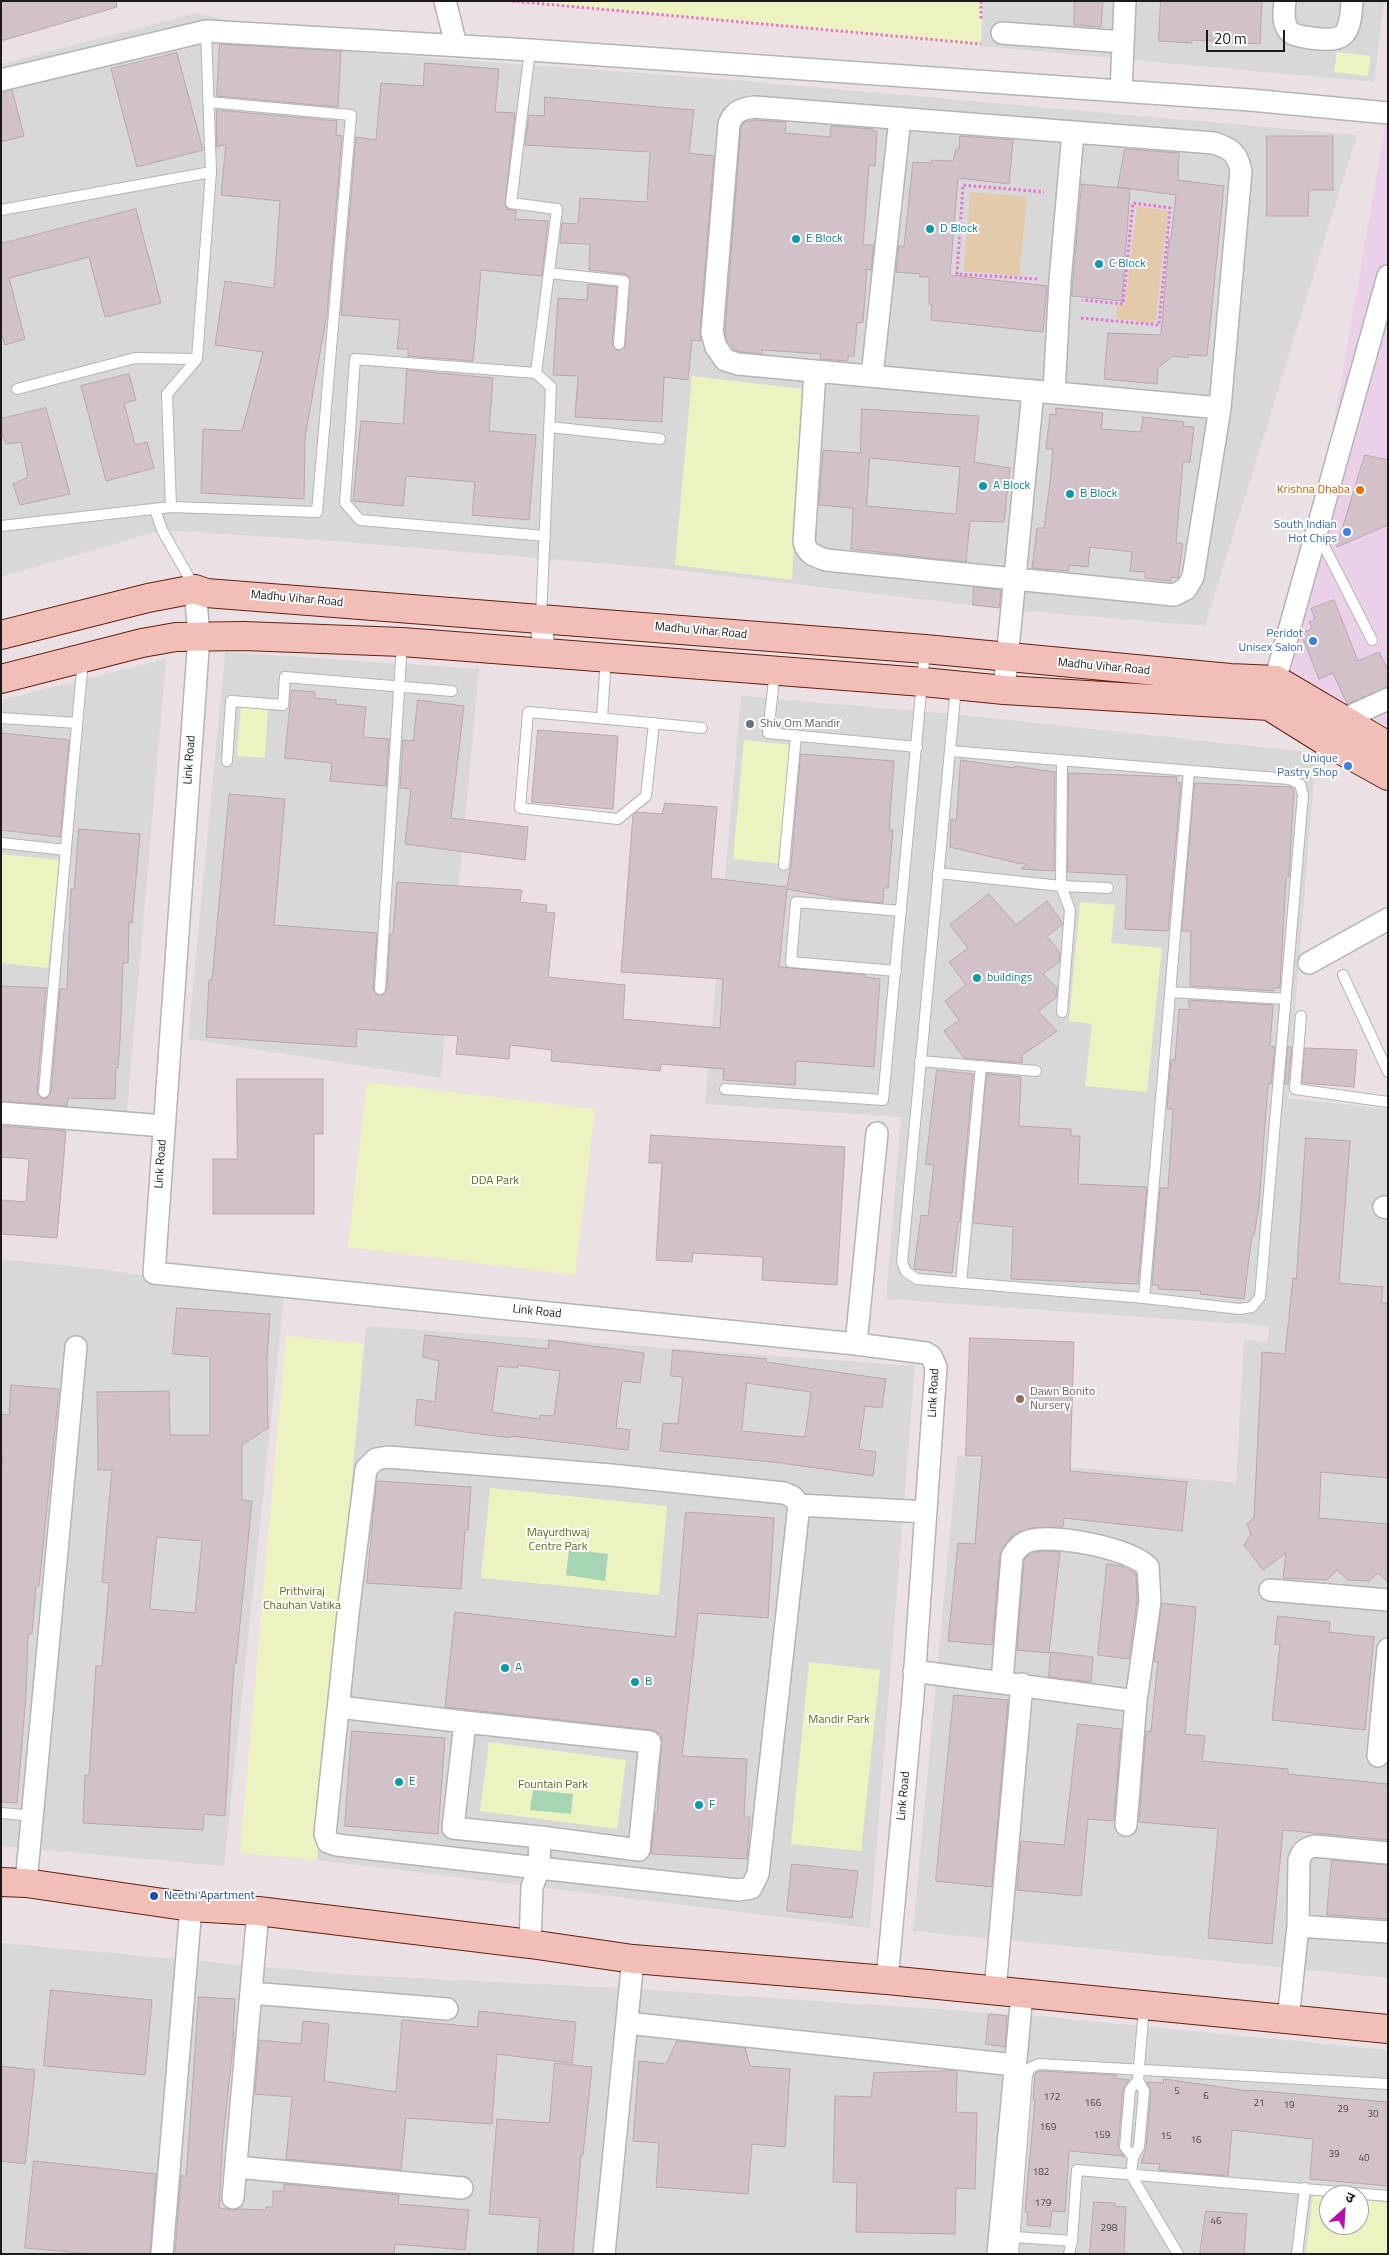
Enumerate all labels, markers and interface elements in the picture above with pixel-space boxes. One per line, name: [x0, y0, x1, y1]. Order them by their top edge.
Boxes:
scale bar: [1209, 20, 1288, 52]
text: 20 m: [1214, 27, 1247, 50]
place label: D Block: [940, 222, 978, 236]
marker: D Block: [924, 223, 936, 235]
place label: E Block: [806, 232, 843, 246]
marker: E Block: [790, 233, 802, 245]
place label: C Block: [1109, 257, 1146, 271]
marker: C Block: [1093, 258, 1105, 270]
place label: A Block: [993, 479, 1030, 493]
marker: A Block: [977, 480, 989, 492]
place label: Krishna Dhaba: [1277, 483, 1350, 497]
marker: Krishna Dhaba: [1354, 484, 1366, 496]
place label: B Block: [1080, 487, 1118, 501]
marker: B Block: [1064, 488, 1076, 500]
place label: South Indian Hot Chips: [1274, 518, 1337, 546]
marker: South Indian Hot Chips: [1341, 526, 1353, 538]
street label: Madhu Vihar Road: [250, 588, 344, 610]
street label: Madhu Vihar Road: [654, 620, 748, 642]
place label: Peridot Unisex Salon: [1238, 627, 1303, 655]
marker: Peridot Unisex Salon: [1307, 635, 1319, 647]
street label: Madhu Vihar Road: [1057, 656, 1151, 678]
place label: Shiv Om Mandir: [760, 717, 840, 731]
marker: Shiv Om Mandir: [744, 718, 756, 730]
street label: Link Road: [181, 735, 199, 785]
place label: Unique Pastry Shop: [1277, 752, 1338, 780]
marker: Unique Pastry Shop: [1342, 760, 1354, 772]
place label: buildings: [987, 971, 1032, 985]
marker: buildings: [971, 972, 983, 984]
street label: Link Road: [152, 1139, 170, 1189]
park label: DDA Park: [471, 1174, 519, 1188]
street label: Link Road: [512, 1302, 562, 1322]
street label: Link Road: [926, 1368, 942, 1418]
place label: Dawn Bonito Nursery: [1030, 1385, 1095, 1413]
marker: Dawn Bonito Nursery: [1014, 1393, 1026, 1405]
park label: Mayurdhwaj Centre Park: [527, 1526, 589, 1554]
park label: Prithviraj Chauhan Vatika: [263, 1585, 341, 1613]
place label: A: [515, 1661, 522, 1675]
marker: A: [499, 1662, 511, 1674]
place label: B: [645, 1675, 652, 1689]
marker: B: [629, 1676, 641, 1688]
park label: Mandir Park: [808, 1713, 870, 1727]
street label: Link Road: [895, 1771, 913, 1821]
place label: E: [409, 1775, 416, 1789]
marker: E: [393, 1776, 405, 1788]
park label: Fountain Park: [518, 1778, 588, 1792]
place label: F: [709, 1798, 715, 1812]
marker: F: [693, 1799, 705, 1811]
place label: Neethi Apartment: [164, 1889, 255, 1903]
marker: Neethi Apartment: [148, 1890, 160, 1902]
house number: 5: [1174, 2086, 1180, 2098]
house number: 6: [1203, 2091, 1209, 2103]
house number: 172: [1044, 2092, 1060, 2104]
house number: 166: [1085, 2098, 1101, 2110]
house number: 21: [1253, 2098, 1265, 2110]
house number: 19: [1283, 2100, 1295, 2112]
house number: 29: [1337, 2104, 1349, 2116]
house number: 30: [1367, 2109, 1379, 2121]
house number: 169: [1040, 2122, 1056, 2134]
house number: 159: [1094, 2130, 1110, 2142]
house number: 15: [1160, 2131, 1172, 2143]
house number: 16: [1190, 2135, 1202, 2147]
house number: 39: [1328, 2149, 1340, 2161]
house number: 40: [1358, 2153, 1370, 2165]
house number: 182: [1033, 2167, 1049, 2179]
north arrow: [1319, 2185, 1369, 2235]
text: उ: [1342, 2186, 1359, 2208]
house number: 179: [1035, 2198, 1051, 2210]
house number: 46: [1210, 2216, 1222, 2228]
house number: 298: [1101, 2223, 1117, 2235]

